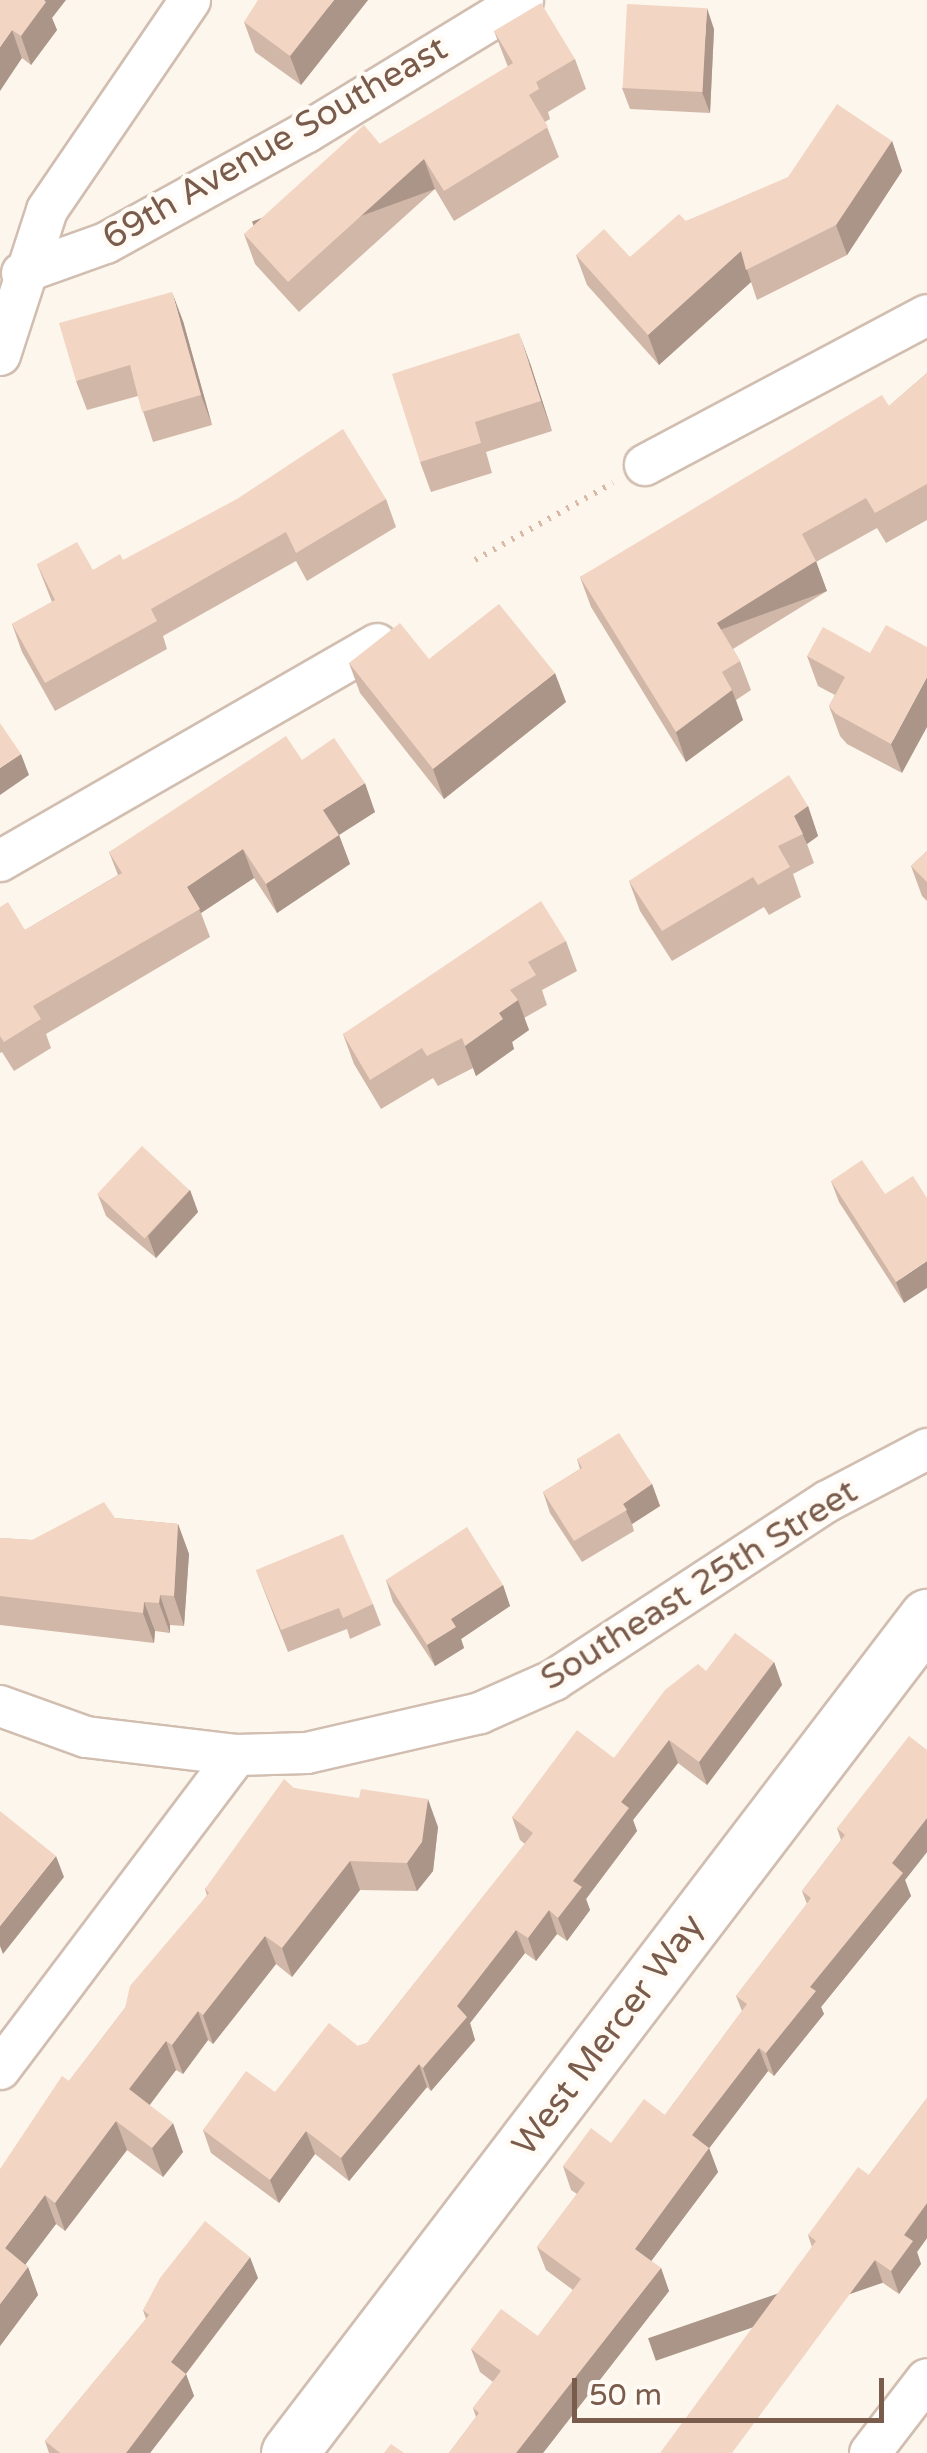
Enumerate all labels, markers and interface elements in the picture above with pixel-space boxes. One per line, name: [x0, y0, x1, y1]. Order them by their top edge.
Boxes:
street label: 69th Avenue Southeast: [95, 27, 455, 259]
street label: Southeast 25th Street: [533, 1470, 865, 1700]
street label: West Mercer Way: [503, 1906, 713, 2164]
scale bar: [577, 2358, 890, 2420]
text: 50 m: [589, 2377, 662, 2414]

